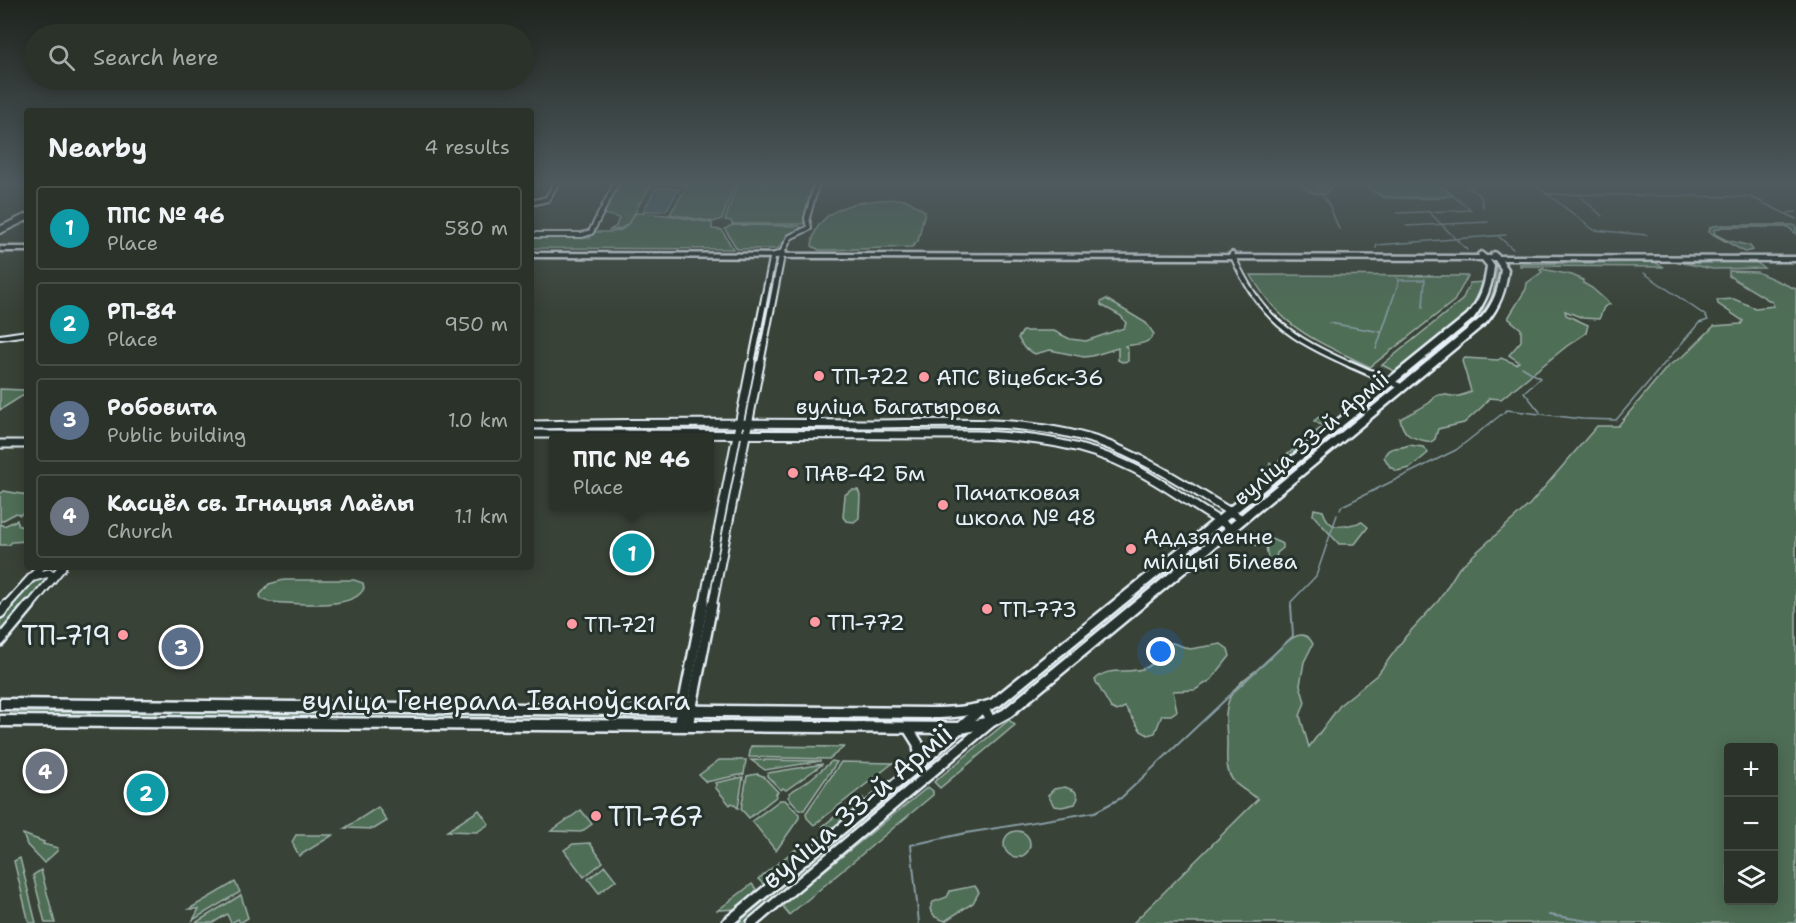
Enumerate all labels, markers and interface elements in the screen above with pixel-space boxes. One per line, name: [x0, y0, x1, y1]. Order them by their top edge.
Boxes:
search box: [24, 24, 534, 90]
icon: search: [45, 41, 78, 74]
text: Search here: [93, 43, 219, 72]
text: Nearby: [48, 130, 147, 165]
text: 4 results: [424, 134, 510, 160]
text: ППС № 46: [107, 201, 225, 230]
text: 1: [65, 215, 74, 241]
text: 580 m: [445, 215, 508, 241]
text: Place: [107, 230, 158, 256]
text: РП-84: [107, 297, 176, 326]
text: 2: [63, 311, 77, 337]
text: 950 m: [444, 311, 508, 337]
text: Place: [107, 326, 158, 352]
place label: ТП-722: [831, 362, 909, 391]
place label: АПС Віцебск-36: [936, 363, 1104, 392]
street label: вуліца 33-й Арміі: [1227, 364, 1395, 512]
marker: ТП-722: [812, 369, 826, 383]
marker: АПС Віцебск-36: [917, 370, 931, 384]
street label: вуліца Багатырова: [796, 392, 1001, 421]
text: Робовита: [107, 393, 217, 422]
text: 3: [63, 407, 77, 433]
text: 1.0 km: [448, 407, 508, 433]
text: Public building: [107, 422, 246, 448]
popup: [549, 433, 714, 511]
text: ППС № 46: [573, 445, 690, 474]
place label: ПАВ-42 Бм: [805, 459, 925, 488]
marker: ПАВ-42 Бм: [786, 466, 800, 480]
text: Place: [573, 474, 624, 500]
place label: Пачатковая школа № 48: [955, 478, 1096, 532]
text: Касцёл св. Ігнацыя Лаёлы: [107, 489, 414, 518]
marker: Пачатковая школа № 48: [936, 498, 950, 512]
text: 4: [63, 503, 77, 529]
text: 1.1 km: [454, 503, 508, 529]
text: Church: [107, 518, 173, 544]
place label: Аддзяленне міліцыі Білева: [1143, 522, 1298, 576]
pin: 1: [612, 530, 652, 576]
marker: Аддзяленне міліцыі Білева: [1124, 542, 1138, 556]
place label: ТП-773: [999, 595, 1077, 624]
marker: ТП-773: [980, 602, 994, 616]
place label: ТП-772: [827, 608, 905, 637]
place label: ТП-721: [584, 610, 656, 639]
marker: ТП-772: [808, 615, 822, 629]
place label: ТП-719: [22, 617, 111, 654]
marker: ТП-721: [565, 617, 579, 631]
pin: 3: [162, 624, 201, 670]
marker: ТП-719: [116, 628, 130, 642]
your location: [1146, 637, 1175, 666]
street label: вуліца Генерала Іваноўскага: [302, 682, 690, 719]
street label: вуліца 33-й Арміі: [753, 715, 961, 897]
map controls: [1724, 743, 1778, 905]
button: +: [1724, 743, 1778, 797]
pin: 4: [26, 748, 64, 794]
pin: 2: [126, 770, 166, 816]
button: −: [1724, 797, 1778, 851]
place label: ТП-767: [608, 798, 703, 835]
marker: ТП-767: [589, 809, 603, 823]
button: layers: [1724, 851, 1778, 905]

